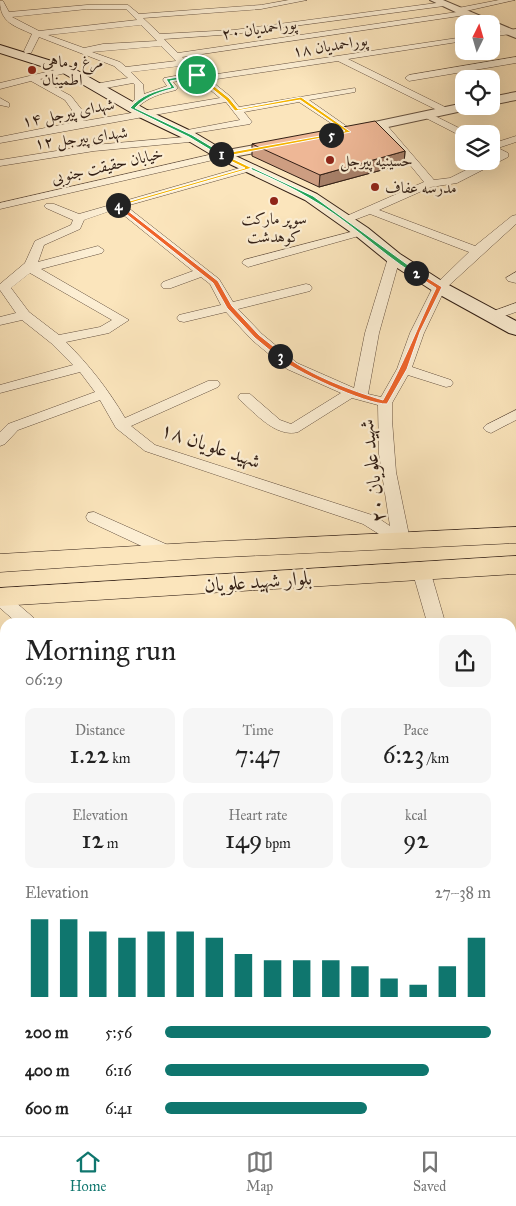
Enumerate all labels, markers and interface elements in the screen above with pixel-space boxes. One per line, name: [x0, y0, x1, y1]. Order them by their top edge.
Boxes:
street label: پوراحمدیان ۲۰: [220, 14, 299, 45]
north arrow: [455, 15, 500, 60]
map controls: [455, 15, 500, 170]
street label: پوراحمدیان ۱۸: [291, 30, 370, 63]
place label: مرغ و ماهی اطمینان: [42, 52, 103, 89]
pin: [176, 54, 218, 96]
icon: arrive: [183, 61, 211, 89]
marker: مرغ و ماهی اطمینان: [26, 64, 38, 76]
button: locate: [455, 70, 500, 115]
street label: شهدای پیرجل ۱۴: [20, 94, 116, 133]
street label: شهدای پیرجل ۱۲: [33, 122, 129, 155]
pin: 5: [318, 122, 344, 148]
button: layers: [455, 125, 500, 170]
text: 5: [328, 127, 335, 144]
pin: 1: [208, 142, 234, 166]
street label: خیابان حقیقت جنوبی: [49, 143, 165, 190]
text: 1: [219, 146, 224, 163]
place label: حسینیه پیرجل: [340, 151, 413, 172]
marker: حسینیه پیرجل: [324, 154, 336, 166]
place label: مدرسه عفاف: [385, 178, 457, 197]
marker: مدرسه عفاف: [369, 181, 381, 193]
pin: 4: [106, 192, 130, 218]
marker: سوپر مارکت کوهدشت: [268, 195, 280, 207]
text: 4: [115, 197, 122, 214]
place label: سوپر مارکت کوهدشت: [241, 209, 307, 247]
pin: 2: [404, 260, 428, 286]
text: 2: [413, 265, 420, 282]
pin: 3: [268, 344, 292, 368]
text: 3: [278, 348, 283, 365]
street label: شهید علویان ۱۸: [158, 417, 264, 474]
street label: شهید علویان ۲۰: [354, 418, 391, 524]
street label: بلوار شهید علویان: [203, 565, 313, 598]
text: Morning run: [25, 633, 176, 668]
button: share: [439, 635, 491, 687]
text: 06:29: [25, 670, 63, 689]
text: Distance: [75, 722, 125, 739]
text: Time: [243, 722, 274, 739]
text: Pace: [403, 722, 429, 739]
text: 1.22: [70, 739, 109, 770]
text: 7:47: [235, 739, 281, 770]
text: 6:23: [383, 739, 424, 770]
text: km: [109, 750, 130, 767]
text: /km: [424, 750, 449, 767]
text: Elevation: [72, 807, 128, 824]
text: Heart rate: [229, 807, 287, 824]
text: kcal: [405, 807, 427, 824]
text: 12: [82, 824, 104, 855]
text: 149: [225, 824, 262, 855]
text: 92: [403, 824, 429, 855]
text: m: [104, 835, 119, 852]
text: bpm: [262, 835, 291, 852]
text: Elevation: [25, 883, 89, 902]
text: 27–38 m: [435, 883, 491, 902]
text: 200 m: [25, 1023, 68, 1042]
text: 5:56: [105, 1023, 132, 1042]
text: 400 m: [25, 1061, 69, 1080]
text: 6:16: [105, 1061, 132, 1080]
text: 600 m: [25, 1099, 69, 1118]
text: 6:41: [105, 1099, 132, 1118]
tab: Home: [70, 1148, 106, 1195]
tab: Map: [246, 1148, 274, 1195]
tab: Saved: [413, 1148, 446, 1195]

